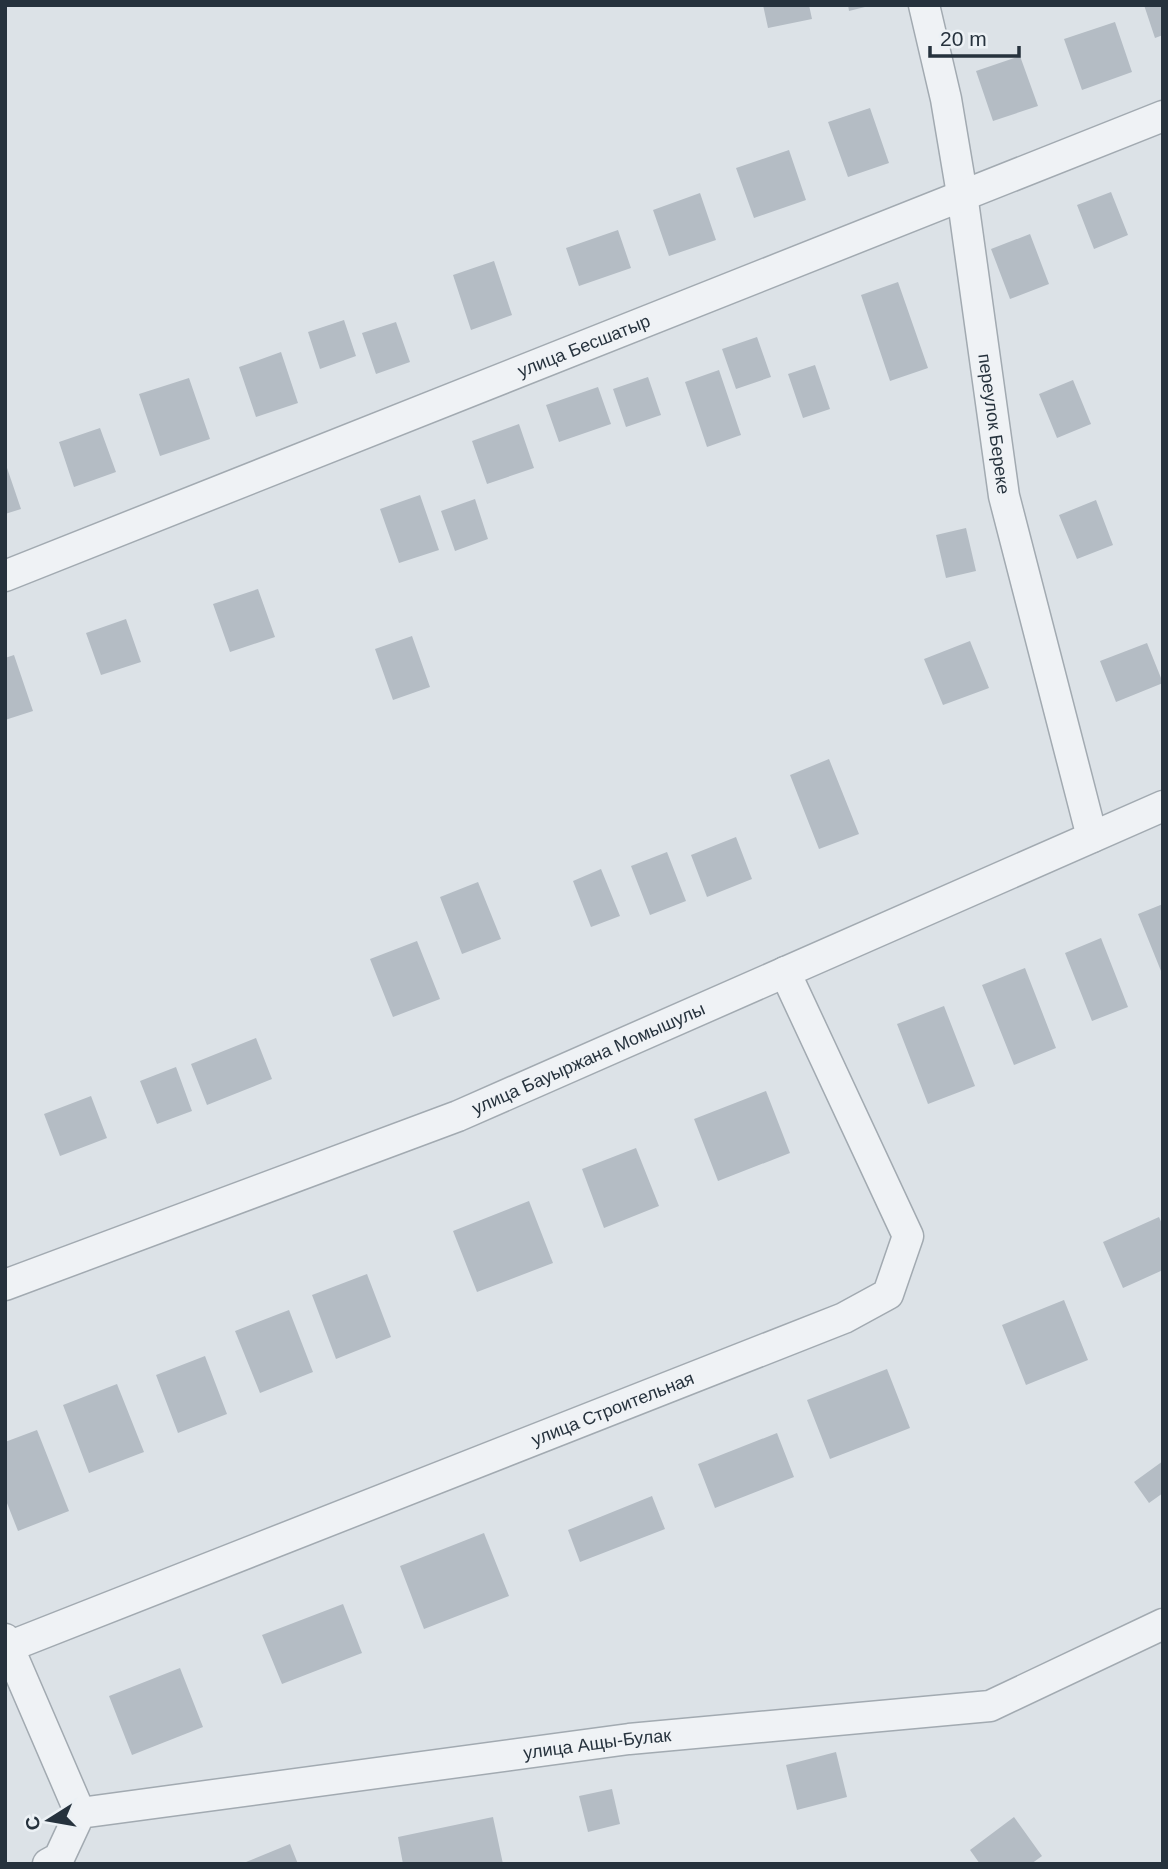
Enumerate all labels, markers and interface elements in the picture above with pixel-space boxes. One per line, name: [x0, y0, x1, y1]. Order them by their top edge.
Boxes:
scale bar: [930, 14, 1019, 58]
text: 20 m: [940, 27, 987, 50]
street label: улица Бесшатыр: [515, 311, 653, 381]
street label: переулок Береке: [974, 352, 1014, 496]
street label: улица Бауыржана Момышулы: [469, 999, 708, 1119]
street label: улица Строительная: [529, 1368, 697, 1450]
street label: улица Ащы-Булак: [522, 1725, 672, 1763]
north arrow: [14, 1785, 84, 1855]
text: С: [21, 1814, 44, 1832]

